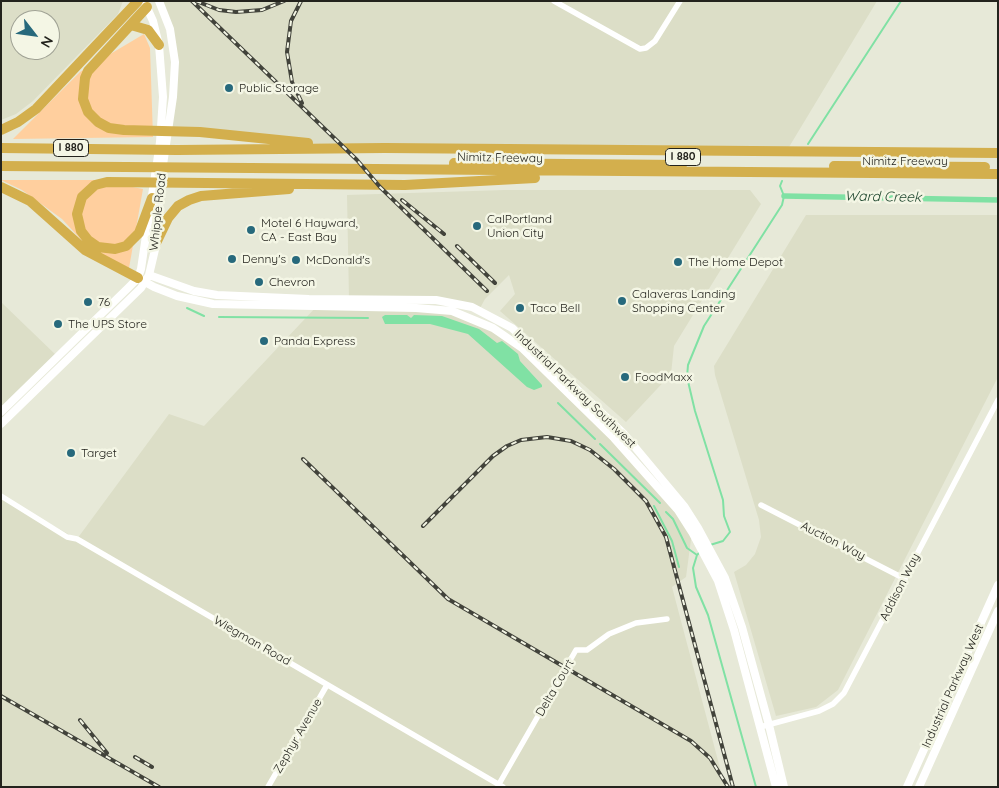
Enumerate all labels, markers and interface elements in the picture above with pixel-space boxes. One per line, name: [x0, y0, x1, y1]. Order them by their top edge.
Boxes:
north arrow: [10, 10, 60, 60]
text: N: [37, 33, 57, 51]
place label: Public Storage: [239, 81, 319, 95]
marker: Public Storage: [223, 82, 235, 94]
road number: I 880: [54, 140, 88, 156]
road number: I 880: [666, 148, 700, 166]
street label: Nimitz Freeway: [457, 150, 543, 166]
street label: Nimitz Freeway: [862, 154, 948, 168]
street label: Whipple Road: [147, 172, 169, 252]
water label: Ward Creek: [844, 188, 922, 206]
place label: CalPortland Union City: [487, 212, 552, 240]
place label: Motel 6 Hayward, CA - East Bay: [261, 216, 358, 244]
marker: CalPortland Union City: [471, 220, 483, 232]
marker: Motel 6 Hayward, CA - East Bay: [245, 224, 257, 236]
place label: Denny's: [242, 252, 286, 266]
marker: Denny's: [226, 253, 238, 265]
place label: McDonald's: [306, 253, 370, 267]
marker: McDonald's: [290, 254, 302, 266]
place label: The Home Depot: [688, 255, 783, 269]
marker: The Home Depot: [672, 256, 684, 268]
place label: Chevron: [269, 275, 315, 289]
marker: Chevron: [253, 276, 265, 288]
place label: Calaveras Landing Shopping Center: [632, 287, 736, 315]
place label: 76: [98, 295, 110, 309]
marker: Calaveras Landing Shopping Center: [616, 295, 628, 307]
marker: 76: [82, 296, 94, 308]
place label: Taco Bell: [530, 301, 580, 315]
marker: Taco Bell: [514, 302, 526, 314]
place label: The UPS Store: [68, 317, 147, 331]
marker: The UPS Store: [52, 318, 64, 330]
street label: Industrial Parkway Southwest: [511, 327, 639, 451]
place label: Panda Express: [274, 334, 355, 348]
marker: Panda Express: [258, 335, 270, 347]
place label: FoodMaxx: [635, 370, 692, 384]
marker: FoodMaxx: [619, 371, 631, 383]
place label: Target: [81, 446, 117, 460]
marker: Target: [65, 447, 77, 459]
street label: Auction Way: [798, 519, 868, 563]
street label: Addison Way: [877, 551, 923, 623]
street label: Wiegman Road: [211, 613, 293, 669]
street label: Industrial Parkway West: [919, 622, 987, 750]
street label: Delta Court: [533, 657, 577, 719]
street label: Zephyr Avenue: [271, 696, 325, 776]

